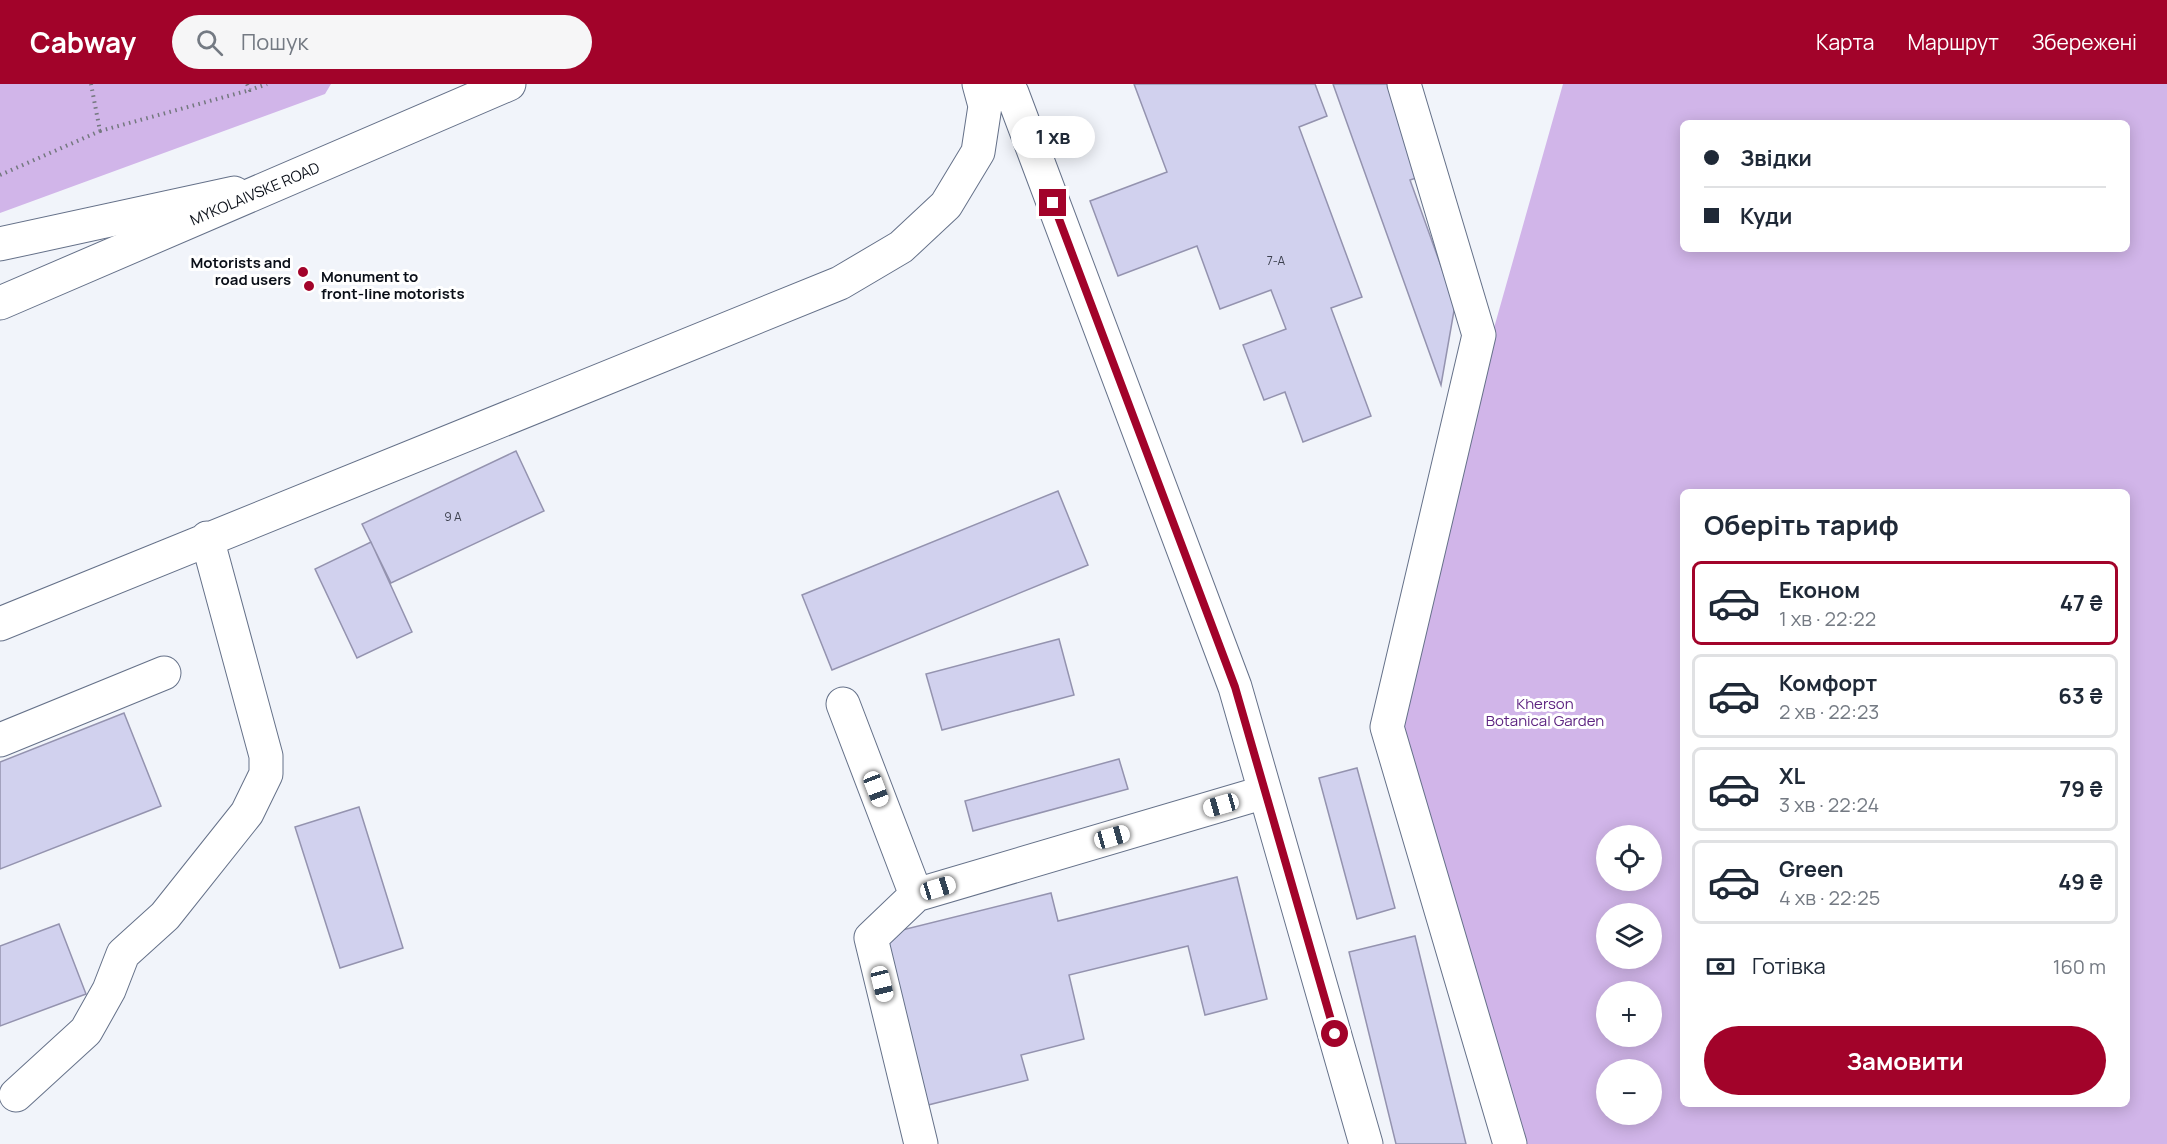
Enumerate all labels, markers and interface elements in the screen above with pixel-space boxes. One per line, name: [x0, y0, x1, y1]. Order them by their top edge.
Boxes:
search box: [172, 15, 592, 69]
text: Cabway: [30, 23, 136, 61]
icon: search: [193, 26, 226, 59]
text: Пошук: [241, 27, 309, 57]
text: Карта: [1816, 28, 1874, 56]
text: Маршрут: [1907, 28, 1999, 56]
text: Збережені: [2032, 28, 2137, 56]
callout: 1 хв: [1011, 116, 1095, 158]
text: 1 хв: [1035, 123, 1071, 150]
text: Звідки: [1740, 143, 1812, 173]
street label: MYKOLAIVSKE ROAD: [187, 157, 323, 230]
route end: [1039, 189, 1066, 216]
text: Куди: [1740, 201, 1792, 231]
place label: Motorists and road users: [190, 252, 291, 290]
house number: 7-А: [1267, 252, 1286, 269]
marker: Motorists and road users: [296, 265, 310, 279]
place label: Monument to front-line motorists: [321, 266, 465, 304]
marker: Monument to front-line motorists: [302, 279, 316, 293]
text: Оберіть тариф: [1704, 506, 1899, 543]
house number: 9 А: [444, 508, 462, 525]
text: Економ: [1779, 575, 1860, 605]
icon: car: [1707, 576, 1761, 630]
text: 47 ₴: [2060, 588, 2103, 618]
text: 1 хв · 22:22: [1779, 605, 1876, 632]
text: Комфорт: [1779, 668, 1877, 698]
icon: car: [1707, 669, 1761, 723]
text: 63 ₴: [2058, 681, 2103, 711]
park label: Kherson Botanical Garden: [1486, 693, 1604, 731]
text: 2 хв · 22:23: [1779, 698, 1879, 725]
text: XL: [1779, 761, 1805, 791]
icon: car: [1707, 762, 1761, 816]
car: [861, 769, 891, 809]
text: 79 ₴: [2059, 774, 2103, 804]
car: [1201, 791, 1241, 819]
text: 3 хв · 22:24: [1779, 791, 1879, 818]
car: [1092, 823, 1132, 851]
map controls: [1596, 825, 1662, 1125]
button: locate: [1596, 825, 1662, 891]
text: Green: [1779, 854, 1844, 884]
icon: car: [1707, 855, 1761, 909]
text: 49 ₴: [2058, 867, 2103, 897]
car: [918, 874, 958, 902]
text: 4 хв · 22:25: [1779, 884, 1880, 911]
button: layers: [1596, 903, 1662, 969]
icon: cash: [1704, 950, 1737, 983]
text: Готівка: [1752, 951, 1826, 981]
text: 160 m: [2053, 953, 2106, 980]
car: [869, 964, 895, 1004]
button: +: [1596, 981, 1662, 1047]
route start: [1321, 1020, 1348, 1047]
button: Замовити: [1704, 1026, 2106, 1095]
button: −: [1596, 1059, 1662, 1125]

